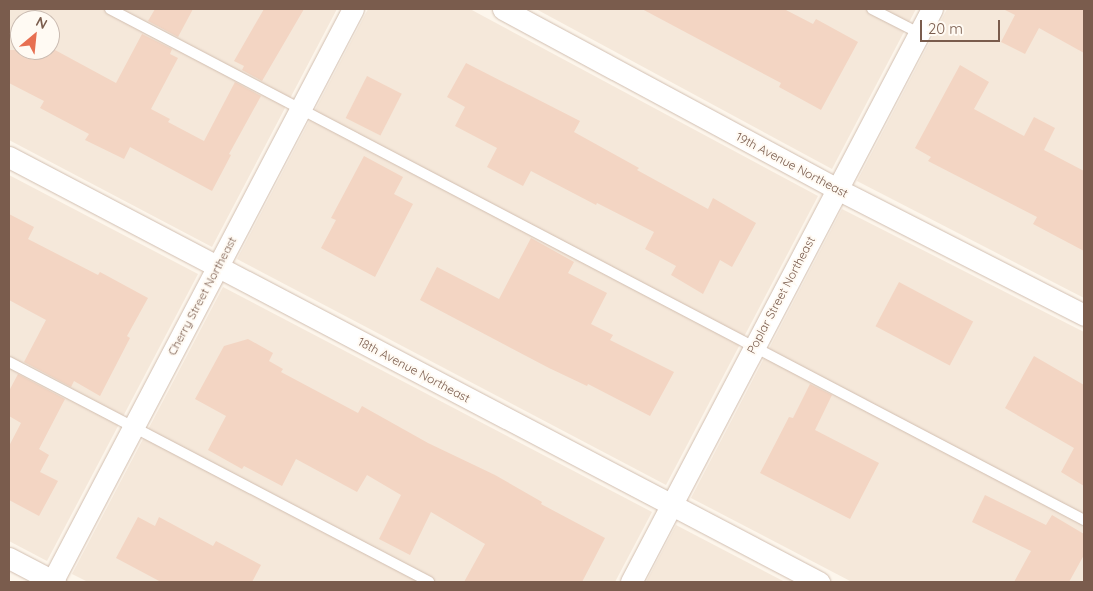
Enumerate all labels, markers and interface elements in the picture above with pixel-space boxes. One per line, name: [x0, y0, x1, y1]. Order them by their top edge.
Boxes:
north arrow: [10, 10, 60, 60]
scale bar: [923, 10, 1003, 42]
text: N: [33, 12, 50, 33]
text: 20 m: [928, 19, 963, 38]
street label: 19th Avenue Northeast: [733, 129, 851, 201]
street label: Cherry Street Northeast: [165, 234, 239, 358]
street label: Poplar Street Northeast: [744, 234, 818, 356]
street label: 18th Avenue Northeast: [356, 334, 472, 406]

